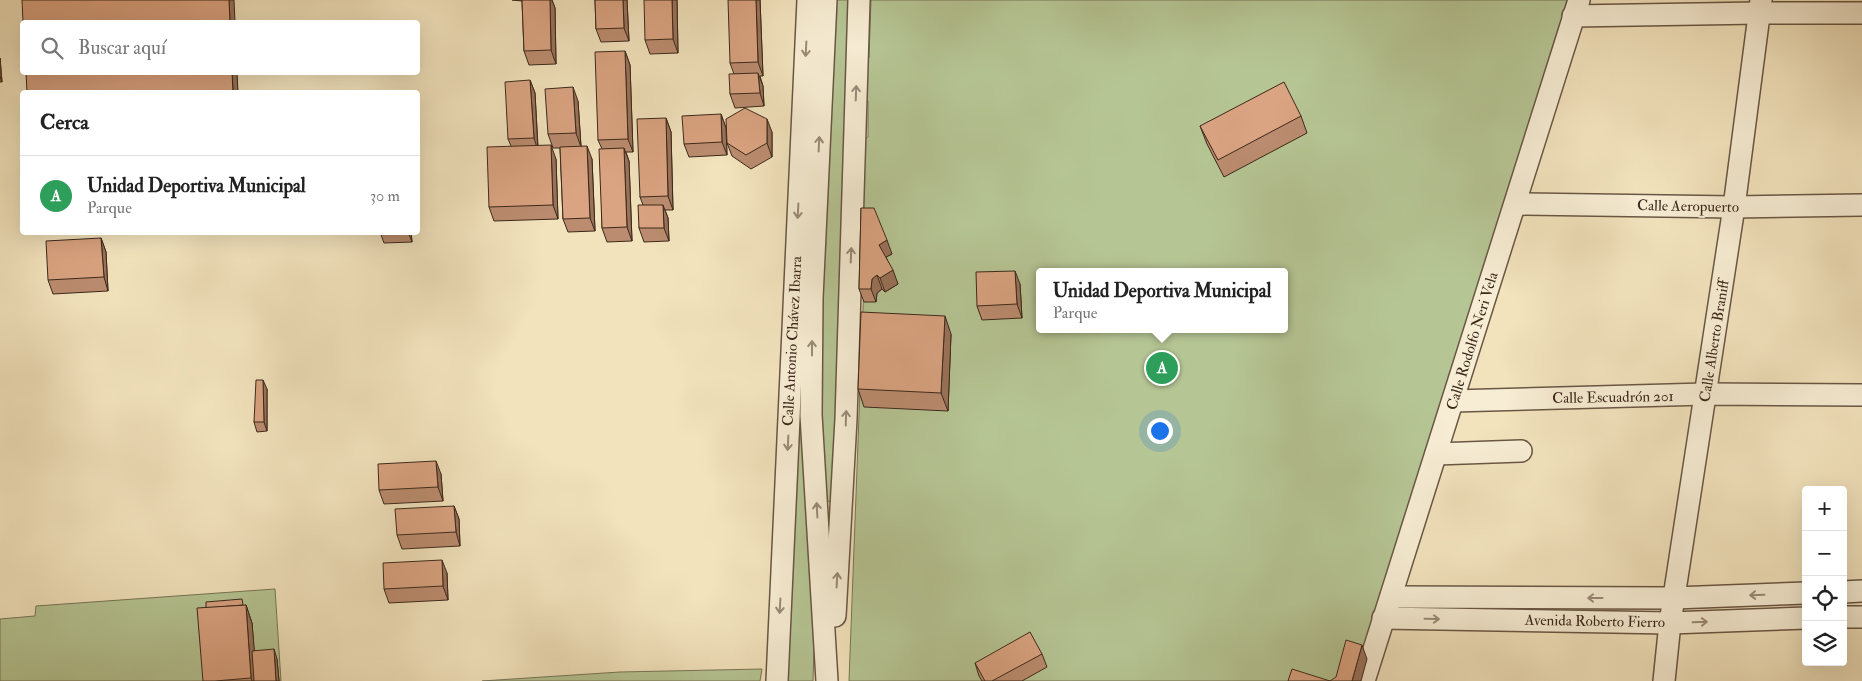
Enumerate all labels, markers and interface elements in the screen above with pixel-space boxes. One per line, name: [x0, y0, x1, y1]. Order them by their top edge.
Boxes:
search box: [20, 20, 420, 75]
icon: search: [38, 34, 66, 62]
text: Buscar aquí: [78, 36, 166, 60]
one-way arrow: [801, 40, 810, 56]
one-way arrow: [851, 85, 861, 102]
text: Cerca: [40, 109, 89, 136]
one-way arrow: [815, 137, 824, 153]
text: Unidad Deportiva Municipal: [87, 174, 306, 198]
text: A: [51, 186, 61, 206]
text: 30 m: [370, 186, 400, 206]
street label: Calle Aeropuerto: [1637, 196, 1739, 218]
text: Parque: [87, 198, 132, 218]
one-way arrow: [794, 203, 803, 219]
one-way arrow: [847, 247, 856, 263]
street label: Calle Antonio Chávez Ibarra: [779, 255, 806, 426]
popup: [1036, 268, 1288, 333]
street label: Calle Rodolfo Neri Vela: [1442, 269, 1503, 412]
street label: Calle Alberto Braniff: [1695, 276, 1734, 404]
text: Unidad Deportiva Municipal: [1053, 279, 1271, 303]
text: Parque: [1053, 303, 1098, 323]
one-way arrow: [807, 340, 817, 356]
pin: A: [1146, 349, 1178, 387]
street label: Calle Escuadrón 201: [1552, 387, 1674, 408]
one-way arrow: [841, 410, 851, 426]
your location: [1147, 418, 1173, 444]
one-way arrow: [783, 435, 792, 451]
map controls: [1802, 486, 1847, 666]
button: +: [1802, 486, 1847, 531]
one-way arrow: [813, 502, 822, 518]
button: −: [1802, 531, 1847, 576]
one-way arrow: [833, 572, 842, 588]
button: locate: [1802, 576, 1847, 621]
one-way arrow: [1749, 590, 1766, 600]
one-way arrow: [1587, 593, 1603, 603]
one-way arrow: [776, 597, 785, 613]
street label: Avenida Roberto Fierro: [1524, 611, 1665, 632]
one-way arrow: [1424, 614, 1440, 624]
one-way arrow: [1691, 617, 1707, 626]
button: layers: [1802, 621, 1847, 666]

